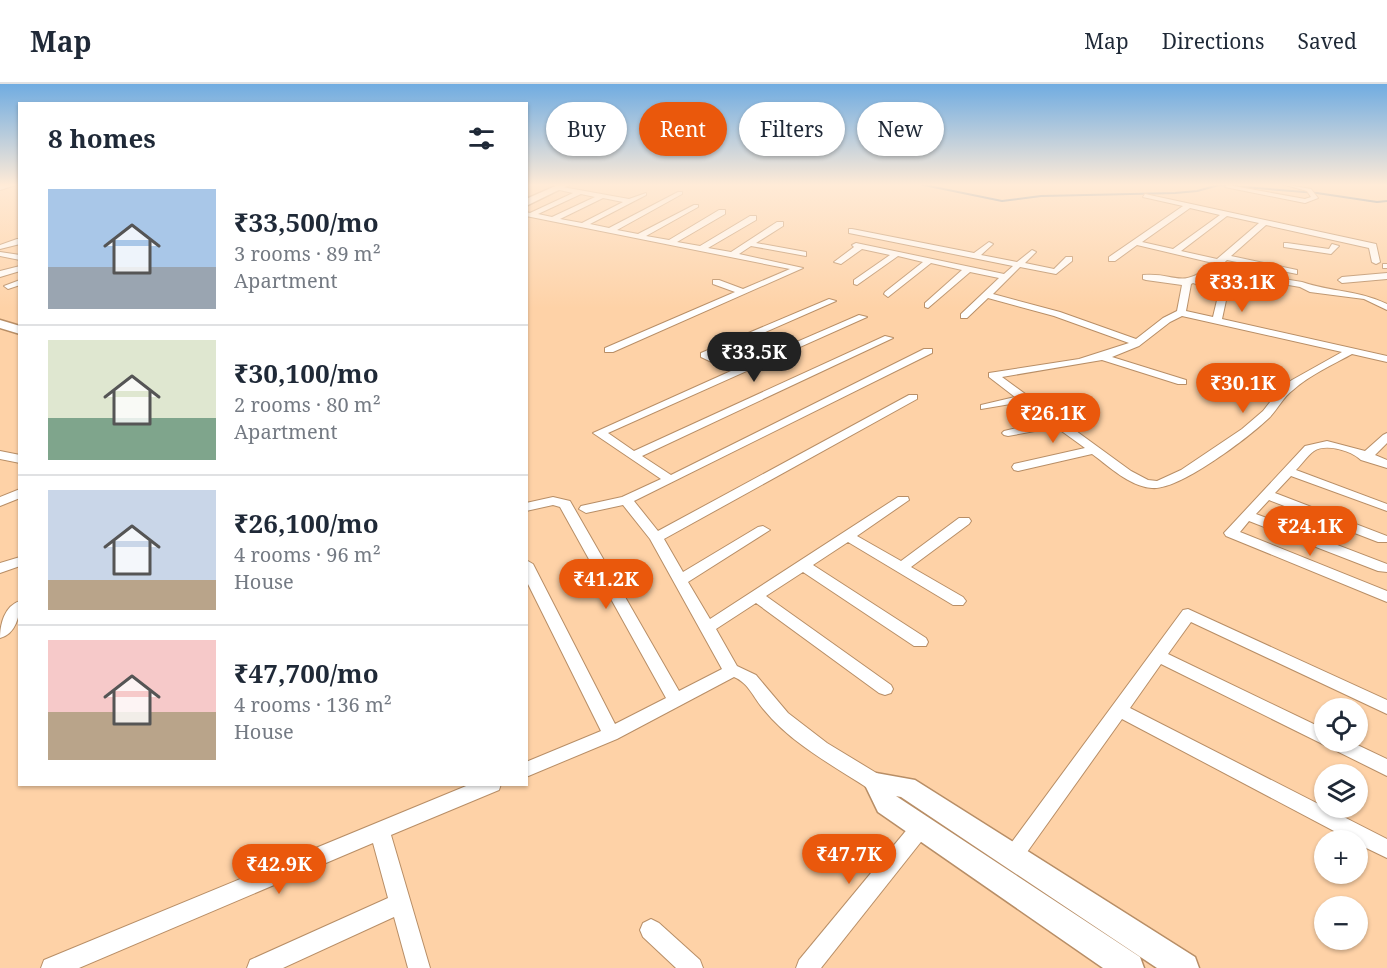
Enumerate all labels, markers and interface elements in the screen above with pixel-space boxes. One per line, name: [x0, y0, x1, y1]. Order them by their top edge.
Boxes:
text: Map: [30, 22, 92, 60]
text: Map: [1084, 27, 1129, 55]
text: Directions: [1162, 27, 1264, 55]
text: Saved: [1297, 27, 1357, 55]
chip: Buy: [546, 102, 627, 156]
chip: Rent: [639, 102, 727, 156]
chip: Filters: [739, 102, 845, 156]
chip: New: [857, 102, 944, 156]
text: 8 homes: [48, 120, 156, 156]
icon: filters: [465, 122, 498, 155]
text: ₹33,500/mo: [234, 204, 379, 240]
icon: home: [96, 213, 168, 285]
text: 3 rooms · 89 m²: [234, 240, 381, 267]
pin: ₹33.1K: [1193, 262, 1291, 313]
text: Apartment: [234, 267, 338, 294]
text: ₹33.1K: [1209, 268, 1275, 295]
pin: ₹33.5K: [705, 332, 803, 383]
text: ₹33.5K: [721, 338, 787, 365]
text: ₹30,100/mo: [234, 355, 379, 391]
pin: ₹30.1K: [1194, 363, 1292, 414]
icon: home: [96, 364, 168, 436]
text: ₹30.1K: [1210, 369, 1276, 396]
text: 2 rooms · 80 m²: [234, 391, 381, 418]
pin: ₹26.1K: [1004, 393, 1102, 444]
text: ₹26.1K: [1020, 399, 1086, 426]
text: Apartment: [234, 418, 338, 445]
text: ₹26,100/mo: [234, 505, 379, 541]
pin: ₹24.1K: [1261, 506, 1359, 557]
text: ₹24.1K: [1277, 512, 1343, 539]
icon: home: [96, 514, 168, 586]
text: 4 rooms · 96 m²: [234, 541, 381, 568]
pin: ₹41.2K: [557, 559, 655, 610]
text: ₹41.2K: [573, 565, 639, 592]
text: House: [234, 568, 294, 595]
text: ₹47,700/mo: [234, 655, 379, 691]
icon: home: [96, 664, 168, 736]
text: 4 rooms · 136 m²: [234, 691, 392, 718]
map controls: [1314, 698, 1368, 950]
button: locate: [1314, 698, 1368, 752]
text: House: [234, 718, 294, 745]
button: layers: [1314, 764, 1368, 818]
button: +: [1314, 830, 1368, 884]
pin: ₹47.7K: [800, 834, 898, 885]
text: ₹47.7K: [816, 840, 882, 867]
pin: ₹42.9K: [230, 844, 328, 895]
text: ₹42.9K: [246, 850, 312, 877]
button: −: [1314, 896, 1368, 950]

